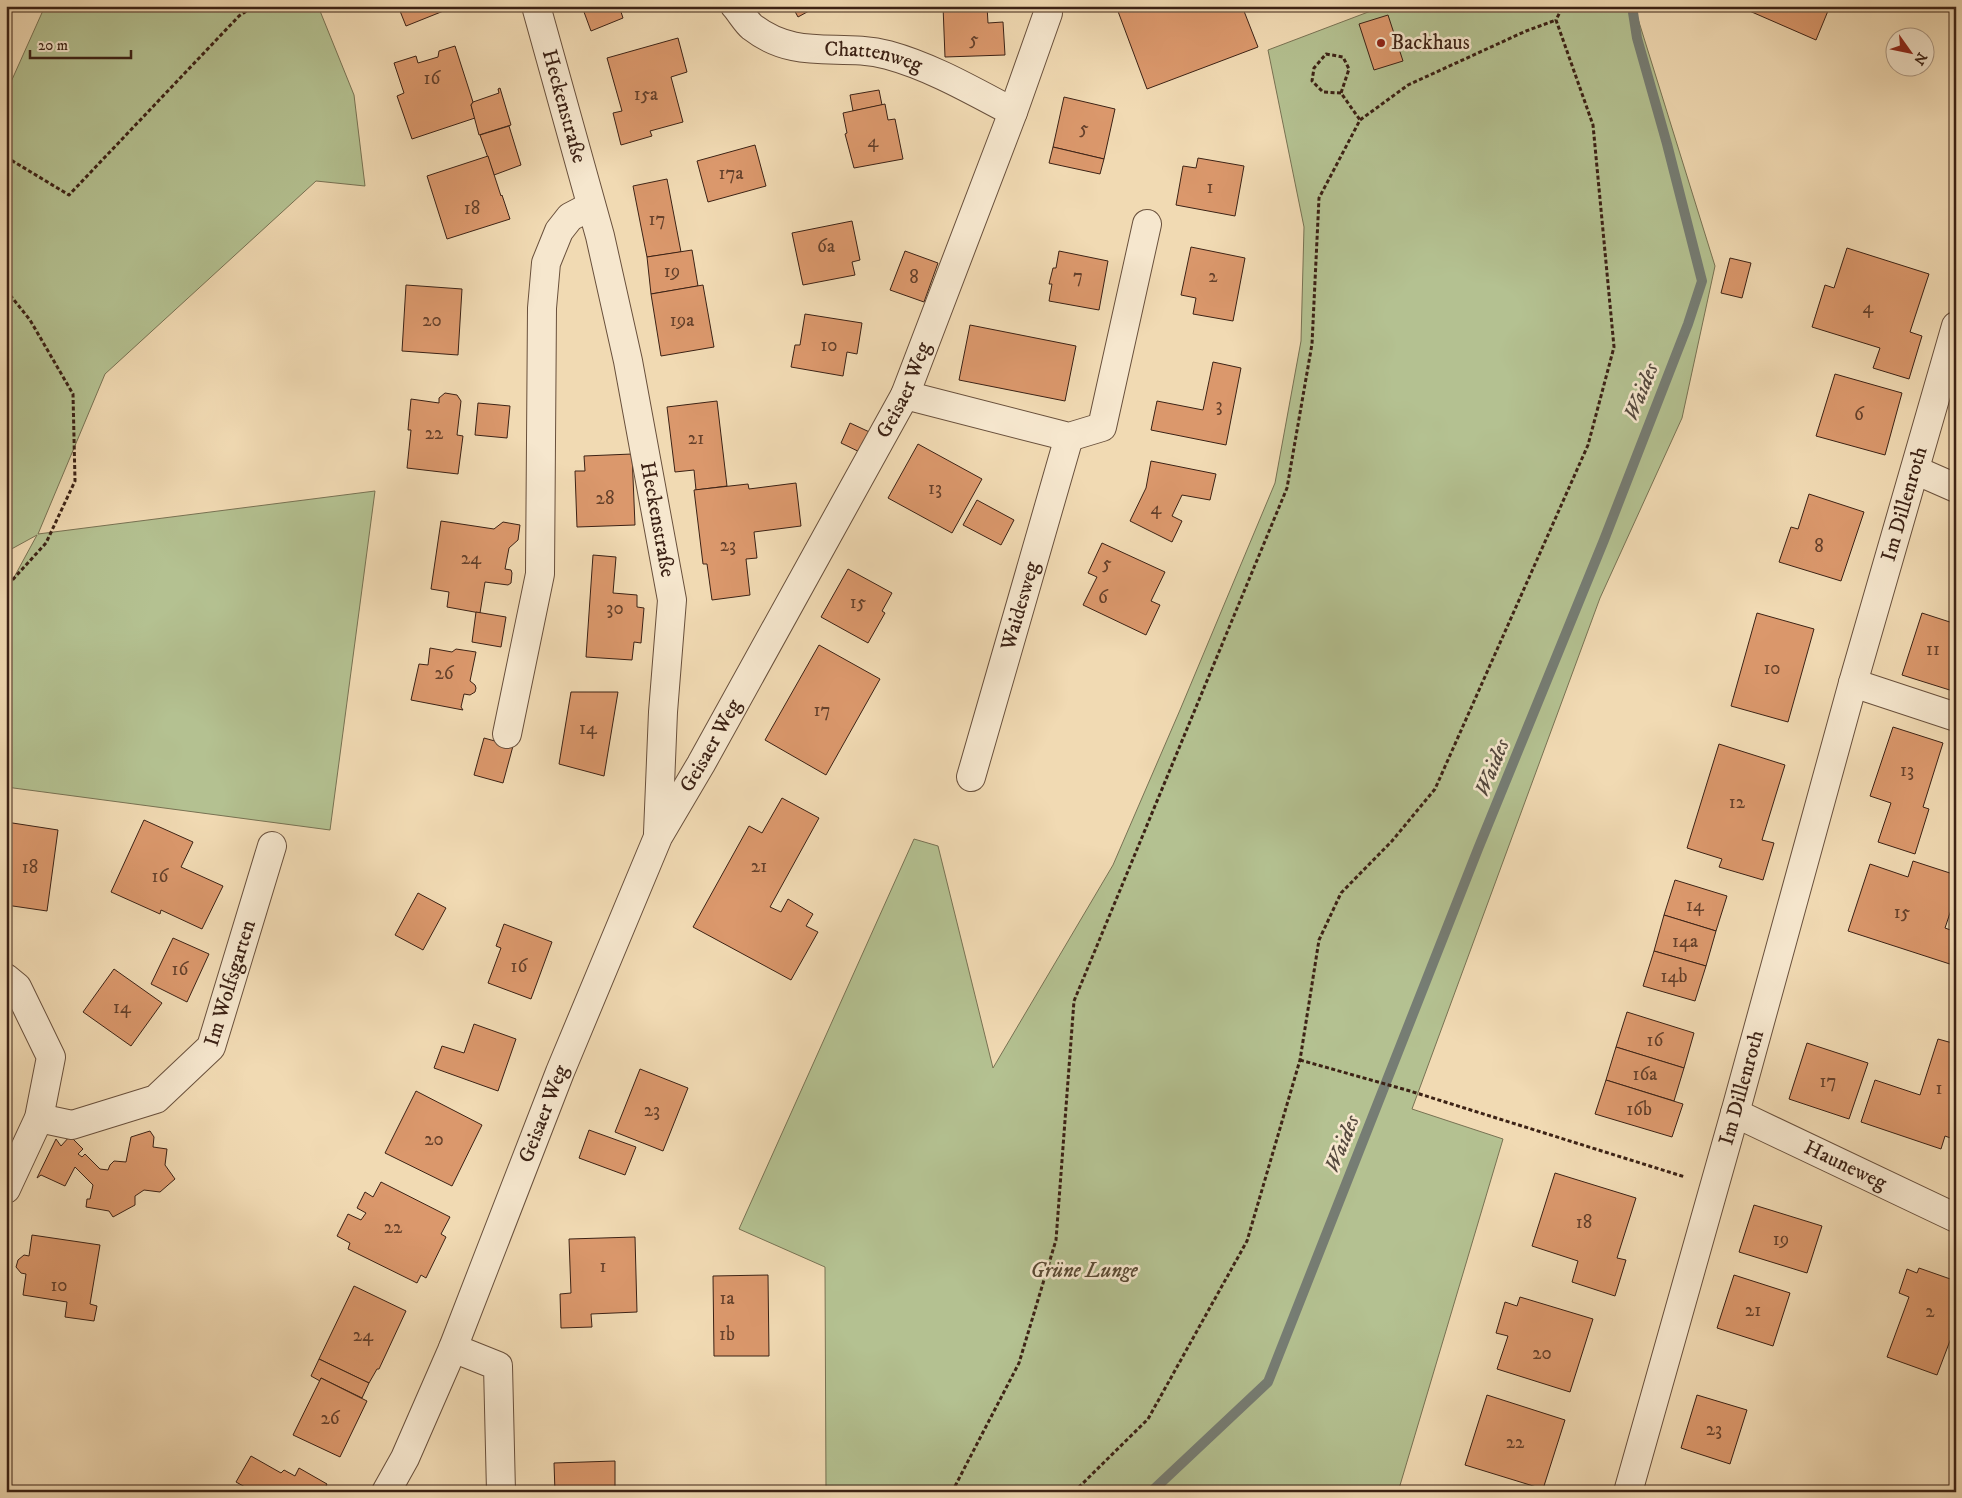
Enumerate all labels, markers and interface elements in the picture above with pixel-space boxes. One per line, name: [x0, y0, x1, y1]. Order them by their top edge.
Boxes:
scale bar: [30, 28, 131, 60]
house number: 5: [969, 28, 979, 51]
north arrow: [1884, 28, 1934, 78]
place label: Backhaus: [1391, 30, 1470, 56]
text: 20 m: [38, 36, 68, 55]
street label: Chattenweg: [824, 36, 927, 79]
marker: Backhaus: [1375, 37, 1387, 49]
street label: Heckenstraße: [536, 46, 592, 166]
text: N: [1909, 49, 1931, 69]
house number: 16: [424, 67, 442, 90]
house number: 15a: [634, 83, 658, 106]
house number: 5: [1079, 117, 1089, 140]
house number: 4: [868, 130, 880, 153]
house number: 17a: [718, 162, 744, 185]
house number: 1: [1207, 176, 1214, 199]
house number: 18: [464, 197, 480, 220]
house number: 17: [649, 208, 666, 231]
house number: 6a: [817, 235, 835, 258]
house number: 19: [664, 260, 680, 283]
house number: 7: [1073, 265, 1083, 288]
house number: 2: [1208, 265, 1218, 288]
house number: 8: [909, 266, 919, 289]
house number: 4: [1863, 296, 1875, 319]
house number: 20: [422, 309, 442, 332]
house number: 19a: [670, 309, 694, 332]
house number: 10: [820, 334, 838, 357]
street label: Geisaer Weg: [871, 338, 937, 443]
water label: Waides: [1617, 358, 1665, 425]
house number: 3: [1215, 394, 1223, 417]
house number: 6: [1854, 403, 1865, 426]
house number: 22: [425, 422, 444, 445]
house number: 21: [688, 427, 704, 450]
street label: Im Dillenroth: [1876, 444, 1933, 564]
street label: Heckenstraße: [634, 460, 681, 580]
house number: 13: [928, 477, 942, 500]
house number: 28: [596, 487, 614, 510]
house number: 4: [1151, 497, 1163, 520]
house number: 23: [720, 534, 736, 557]
house number: 8: [1814, 535, 1824, 558]
house number: 24: [461, 547, 482, 570]
house number: 5: [1102, 552, 1112, 575]
street label: Waidesweg: [995, 558, 1046, 654]
house number: 6: [1098, 586, 1109, 609]
house number: 15: [850, 591, 867, 614]
house number: 30: [606, 597, 624, 620]
house number: 11: [1926, 638, 1940, 661]
house number: 10: [1763, 657, 1781, 680]
house number: 26: [434, 662, 455, 685]
street label: Geisaer Weg: [674, 694, 748, 797]
house number: 17: [814, 699, 831, 722]
house number: 14: [579, 717, 598, 740]
water label: Waides: [1468, 734, 1516, 801]
house number: 13: [1900, 759, 1914, 782]
house number: 12: [1729, 791, 1746, 814]
house number: 21: [751, 855, 767, 878]
house number: 18: [22, 856, 38, 879]
house number: 16: [152, 865, 170, 888]
house number: 14: [1686, 894, 1705, 917]
house number: 15: [1894, 901, 1911, 924]
street label: Im Wolfsgarten: [199, 917, 262, 1050]
house number: 14a: [1672, 930, 1698, 953]
house number: 16: [511, 955, 529, 978]
house number: 16: [172, 958, 190, 981]
house number: 14b: [1661, 965, 1688, 988]
house number: 14: [113, 996, 132, 1019]
street label: Im Dillenroth: [1714, 1027, 1770, 1148]
house number: 16: [1647, 1029, 1665, 1052]
street label: Geisaer Weg: [513, 1060, 575, 1167]
house number: 16a: [1633, 1063, 1657, 1086]
house number: 17: [1820, 1070, 1837, 1093]
house number: 1: [1936, 1077, 1943, 1100]
house number: 16b: [1626, 1098, 1652, 1121]
house number: 23: [644, 1099, 660, 1122]
water label: Waides: [1318, 1110, 1366, 1177]
house number: 20: [424, 1128, 444, 1151]
street label: Hauneweg: [1800, 1135, 1892, 1196]
house number: 18: [1576, 1211, 1592, 1234]
house number: 22: [384, 1216, 403, 1239]
house number: 19: [1773, 1228, 1789, 1251]
house number: 1: [600, 1255, 607, 1278]
park label: Grüne Lunge: [1030, 1258, 1138, 1284]
house number: 10: [50, 1274, 68, 1297]
house number: 1a: [719, 1287, 735, 1310]
house number: 21: [1745, 1299, 1761, 1322]
house number: 2: [1925, 1300, 1935, 1323]
house number: 1b: [719, 1323, 735, 1346]
house number: 24: [353, 1324, 374, 1347]
house number: 20: [1532, 1342, 1552, 1365]
house number: 26: [320, 1407, 341, 1430]
house number: 23: [1706, 1418, 1722, 1441]
house number: 22: [1506, 1431, 1525, 1454]

